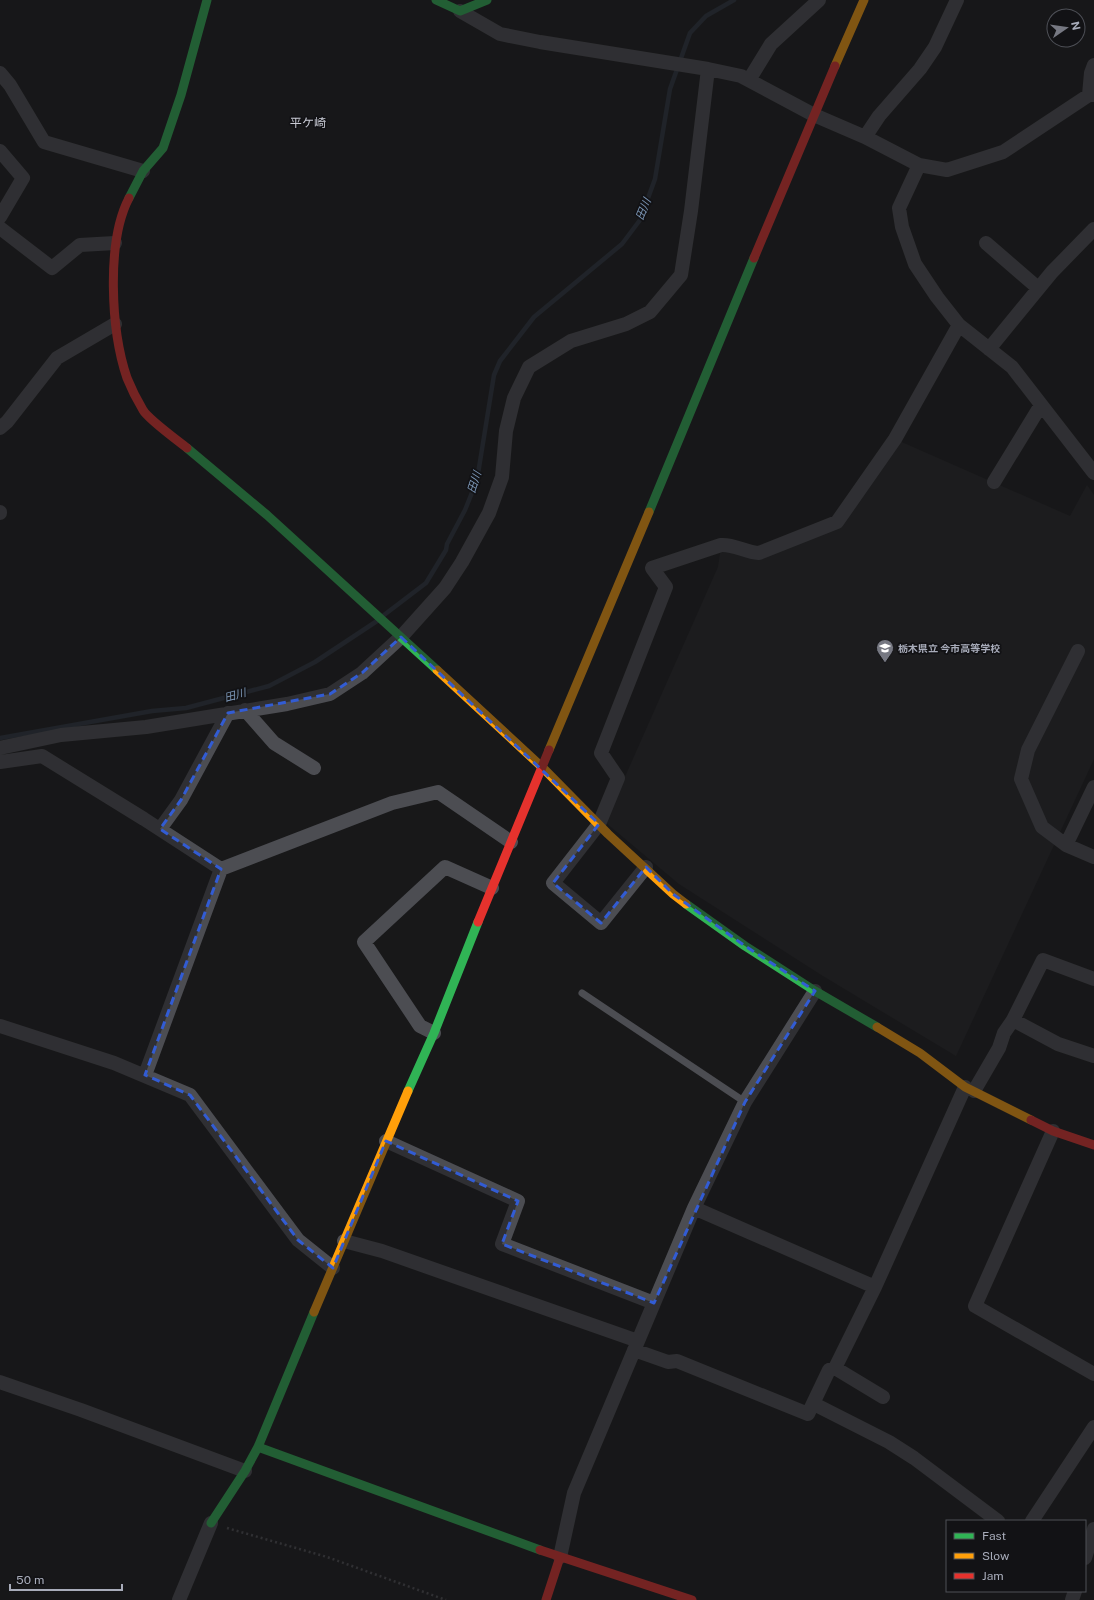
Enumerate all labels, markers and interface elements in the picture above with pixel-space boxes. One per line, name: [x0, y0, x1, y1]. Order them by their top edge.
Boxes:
north arrow: [1046, 8, 1086, 48]
text: N: [1069, 20, 1083, 31]
district label: 平ケ崎: [290, 116, 326, 130]
water label: 田川: [633, 196, 653, 221]
water label: 田川: [465, 469, 483, 494]
school or university icon: 栃木県立 今市高等学校: [875, 638, 895, 663]
place label: 栃木県立 今市高等学校: [898, 642, 1000, 654]
water label: 田川: [223, 686, 248, 704]
legend: [946, 1520, 1086, 1592]
text: Fast: [982, 1529, 1007, 1543]
text: Slow: [982, 1549, 1010, 1563]
scale bar: [10, 1566, 122, 1592]
text: Jam: [982, 1569, 1004, 1583]
text: 50 m: [16, 1573, 44, 1587]

